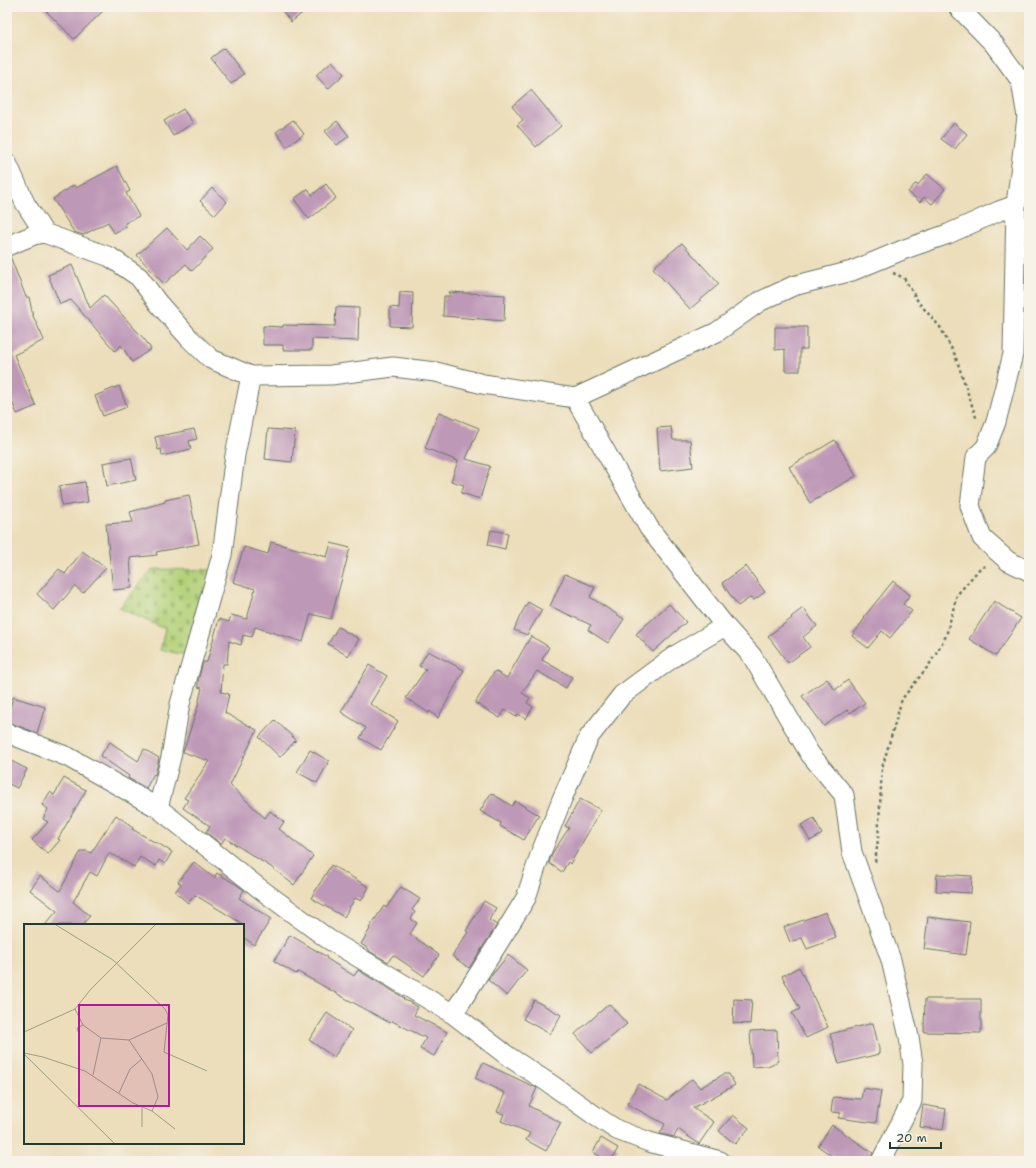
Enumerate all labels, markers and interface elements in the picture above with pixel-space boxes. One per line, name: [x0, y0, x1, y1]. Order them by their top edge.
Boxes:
inset map: [24, 924, 244, 1144]
scale bar: [890, 1124, 941, 1150]
text: 20 m: [896, 1130, 927, 1146]

